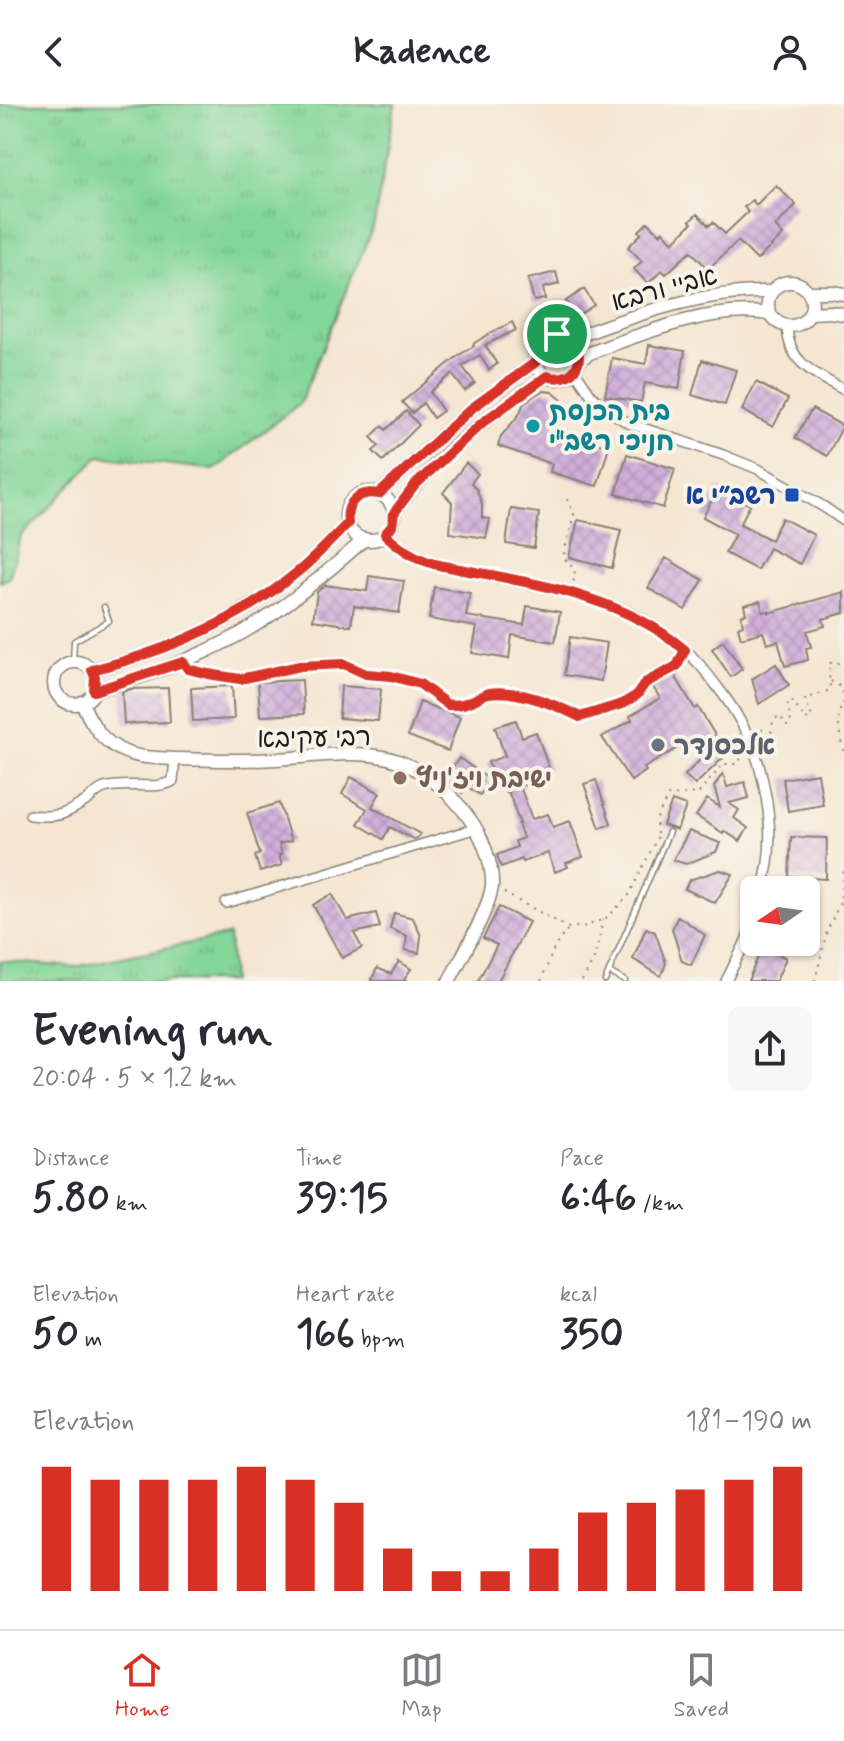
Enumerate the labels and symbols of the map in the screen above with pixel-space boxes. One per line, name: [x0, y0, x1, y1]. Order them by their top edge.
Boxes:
street label: אביי ורבא: [608, 260, 721, 320]
pin: [523, 300, 591, 368]
place label: בית הכנסת חניכי רשב"י: [549, 396, 674, 460]
marker: בית הכנסת חניכי רשב"י: [524, 417, 542, 435]
place label: רשב״י א: [686, 480, 776, 514]
marker: רשב״י א: [783, 486, 801, 504]
street label: רבי עקיבא: [257, 721, 371, 757]
place label: אלכסנדר: [674, 730, 775, 764]
marker: אלכסנדר: [649, 736, 667, 754]
place label: ישיבת ויז'ניץ: [416, 763, 552, 797]
marker: ישיבת ויז'ניץ: [391, 769, 409, 787]
north arrow: [740, 876, 820, 956]

